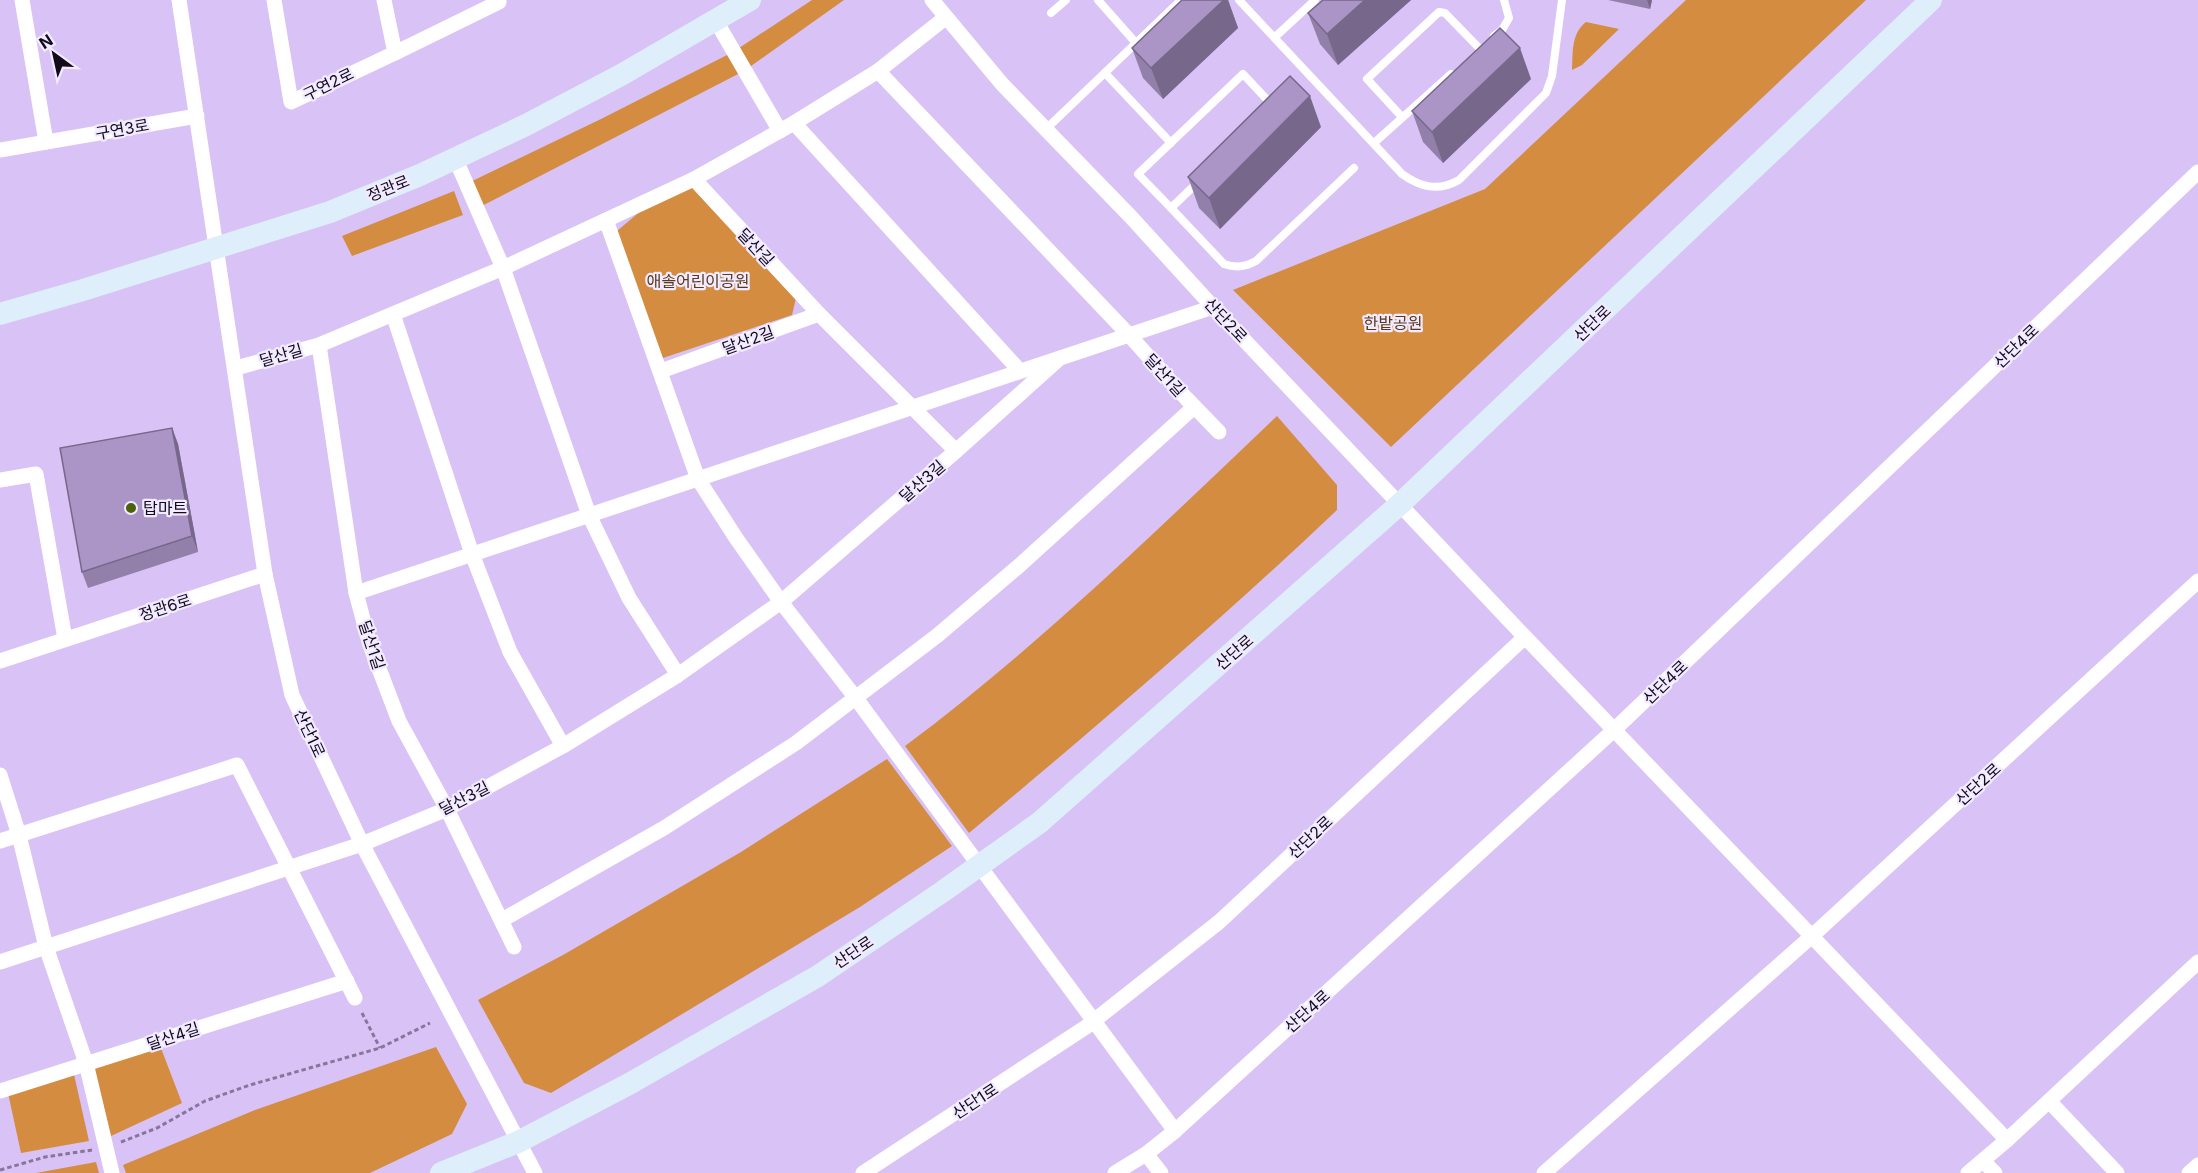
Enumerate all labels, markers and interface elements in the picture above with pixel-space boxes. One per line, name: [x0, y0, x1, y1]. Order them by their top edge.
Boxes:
north arrow: [24, 24, 84, 84]
text: N: [35, 30, 56, 53]
street label: 구연2로: [299, 63, 357, 105]
street label: 구연3로: [94, 114, 151, 144]
street label: 정관로: [364, 170, 412, 206]
street label: 달산길: [734, 224, 778, 270]
park label: 애솔어린이공원: [646, 271, 750, 291]
street label: 산단2로: [1200, 293, 1252, 347]
street label: 산단로: [1569, 300, 1615, 346]
park label: 한밭공원: [1364, 313, 1422, 333]
street label: 산단4로: [1989, 320, 2043, 372]
street label: 달산2길: [719, 321, 777, 359]
street label: 달산길: [257, 339, 305, 371]
street label: 달산1길: [1141, 349, 1189, 401]
street label: 달산3길: [895, 456, 949, 506]
place label: 탑마트: [143, 498, 187, 518]
marker: 탑마트: [124, 501, 138, 515]
street label: 정관6로: [136, 589, 194, 625]
street label: 달산1길: [355, 618, 389, 672]
street label: 산단로: [1211, 630, 1257, 674]
street label: 산단4로: [1638, 656, 1692, 708]
street label: 산단1로: [290, 706, 330, 760]
street label: 산단2로: [1951, 758, 2005, 809]
street label: 달산3길: [435, 777, 493, 819]
street label: 산단2로: [1283, 811, 1337, 863]
street label: 산단로: [829, 931, 877, 973]
street label: 산단4로: [1280, 985, 1334, 1037]
street label: 달산4길: [144, 1018, 202, 1054]
street label: 산단1로: [948, 1079, 1002, 1123]

